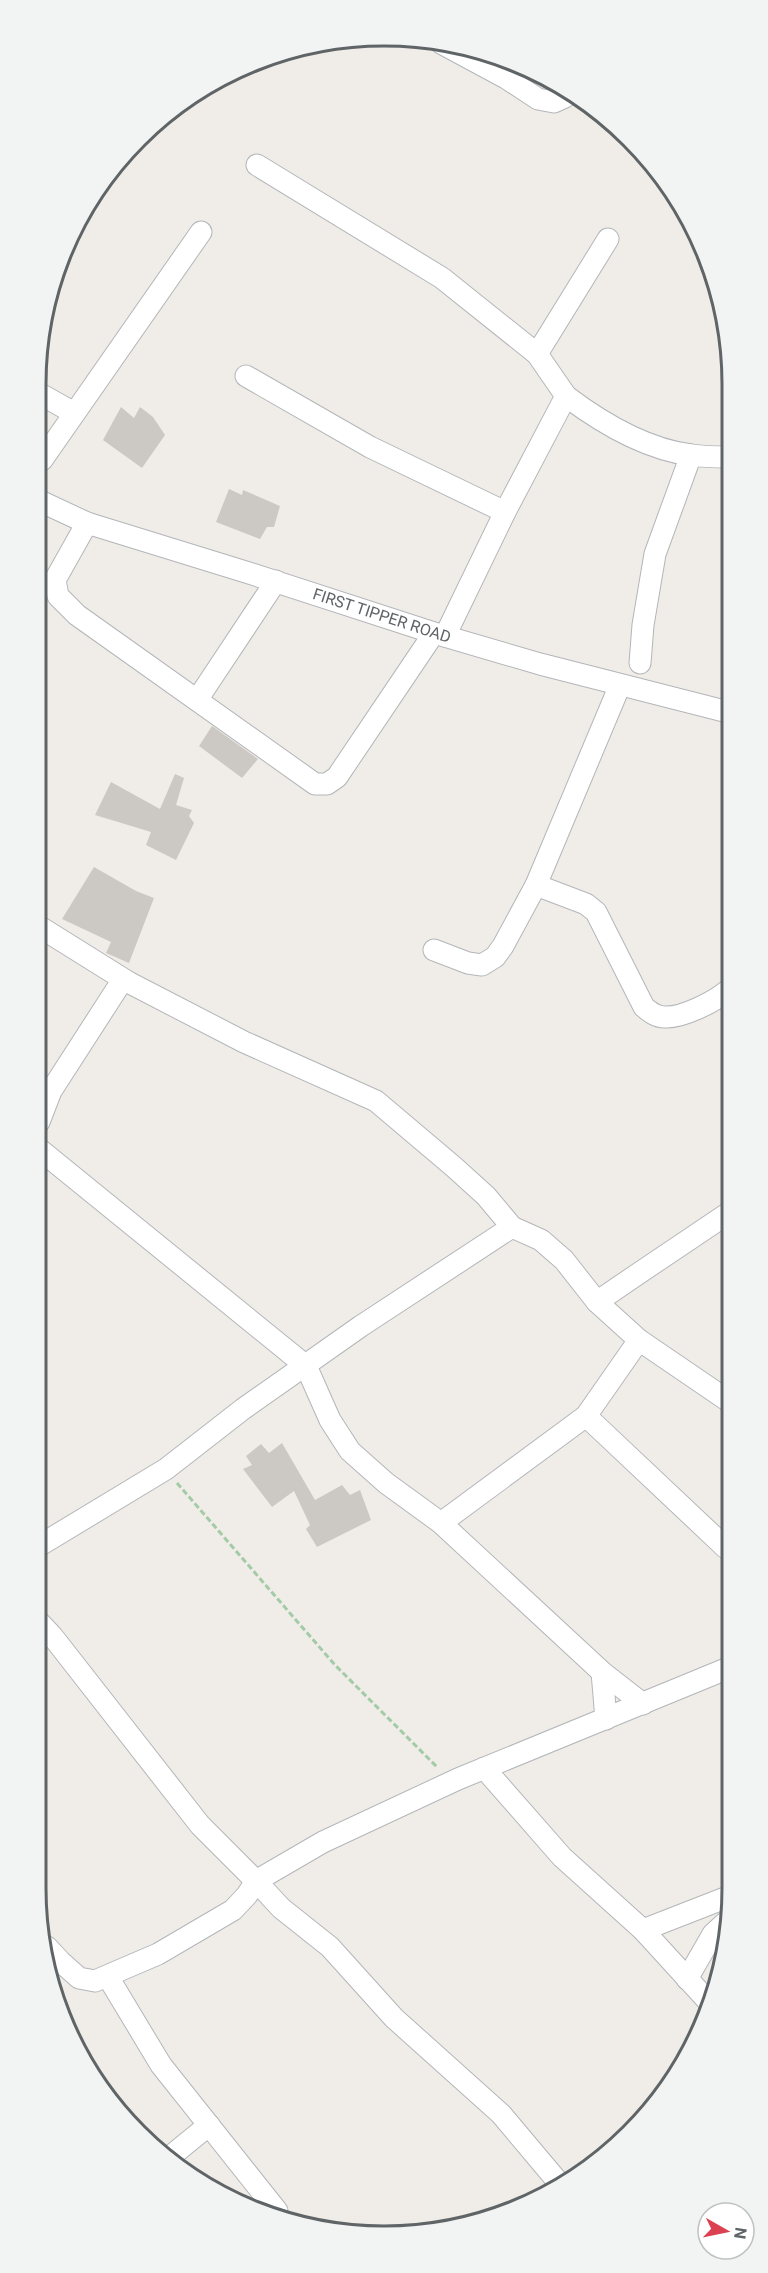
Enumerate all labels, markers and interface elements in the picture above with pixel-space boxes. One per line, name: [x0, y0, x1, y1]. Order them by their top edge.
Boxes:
street label: FIRST TIPPER ROAD: [310, 584, 453, 647]
north arrow: [696, 2201, 756, 2261]
text: N: [730, 2226, 751, 2240]

